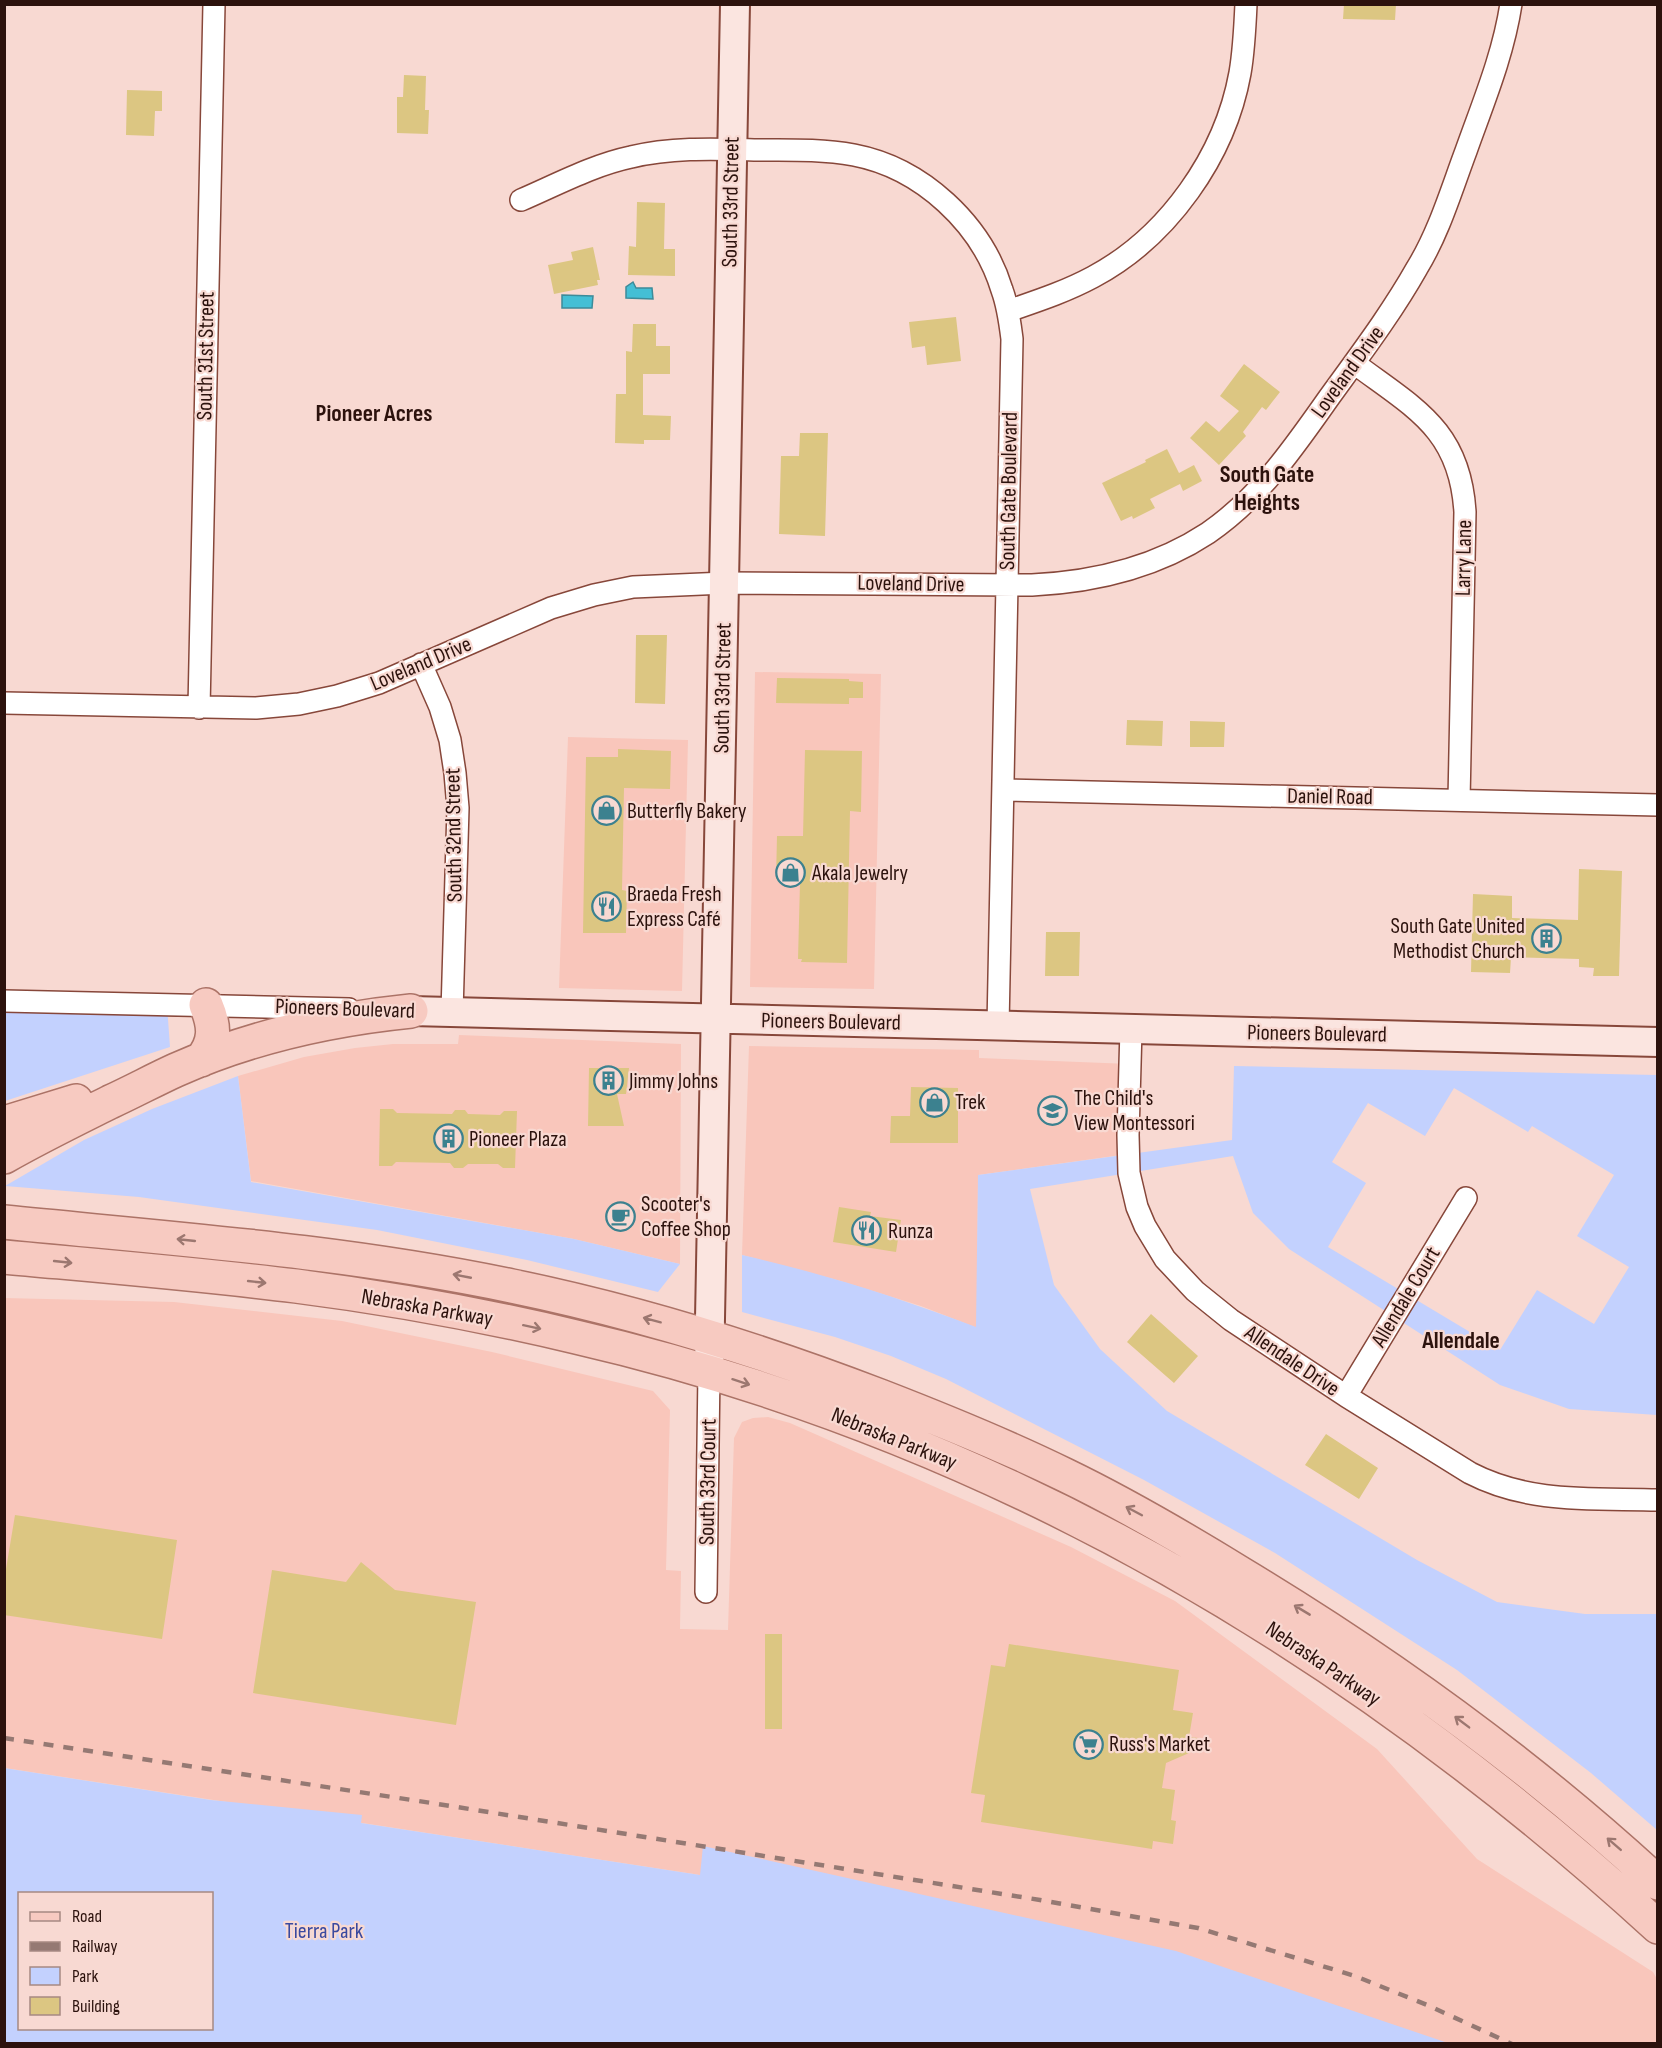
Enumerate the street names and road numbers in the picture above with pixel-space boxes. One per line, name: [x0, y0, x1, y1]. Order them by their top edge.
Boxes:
street label: South 33rd Street: [716, 136, 746, 268]
street label: South 31st Street: [191, 291, 221, 421]
street label: Loveland Drive: [1306, 321, 1390, 423]
street label: South Gate Boulevard: [994, 412, 1024, 570]
street label: Larry Lane: [1450, 520, 1478, 596]
street label: Loveland Drive: [857, 570, 965, 598]
street label: South 33rd Street: [708, 622, 738, 754]
street label: Loveland Drive: [366, 631, 476, 697]
street label: South 32nd Street: [439, 767, 469, 902]
street label: Daniel Road: [1287, 783, 1373, 811]
street label: Pioneers Boulevard: [275, 993, 415, 1025]
street label: Pioneers Boulevard: [761, 1007, 901, 1037]
street label: Pioneers Boulevard: [1247, 1019, 1387, 1049]
street label: Allendale Court: [1365, 1242, 1447, 1353]
street label: Nebraska Parkway: [359, 1283, 495, 1333]
street label: Allendale Drive: [1239, 1319, 1345, 1403]
street label: Nebraska Parkway: [827, 1402, 961, 1477]
street label: South 33rd Court: [693, 1418, 723, 1545]
street label: Nebraska Parkway: [1260, 1616, 1386, 1713]

